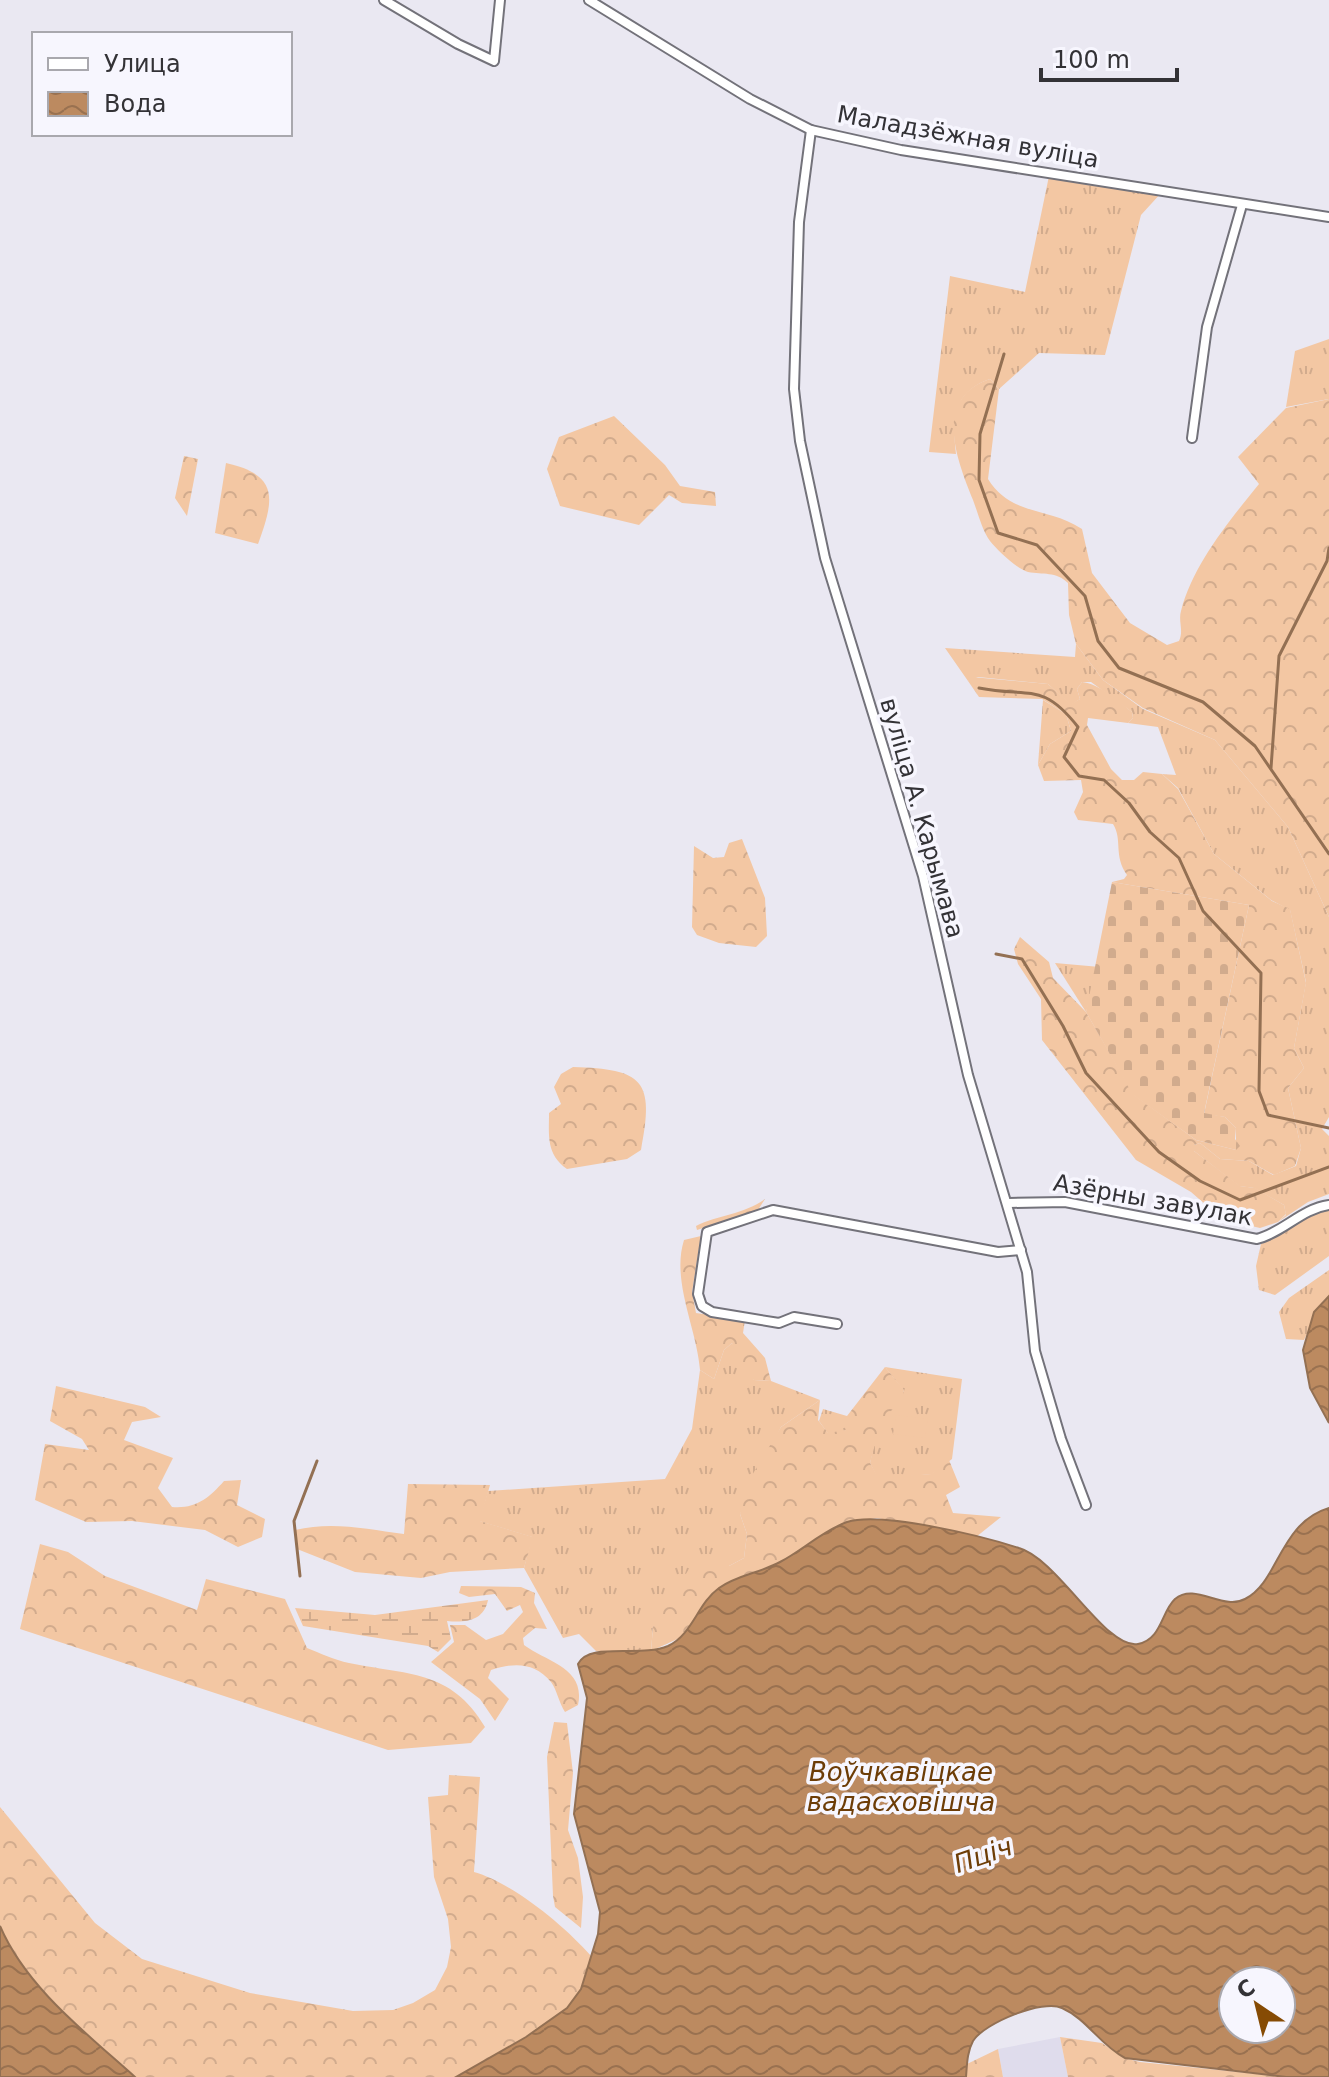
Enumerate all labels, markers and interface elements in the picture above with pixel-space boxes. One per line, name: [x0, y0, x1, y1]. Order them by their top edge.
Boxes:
legend: [32, 32, 292, 136]
scale bar: [1041, 32, 1177, 82]
text: 100 m: [1053, 46, 1130, 74]
text: Улица: [104, 50, 181, 78]
text: Вода: [104, 90, 166, 118]
street label: Маладзёжная вуліца: [835, 100, 1101, 174]
street label: вуліца А. Карымава: [874, 695, 970, 941]
street label: Азёрны завулак: [1051, 1169, 1255, 1231]
water label: Воўчкавіцкае вадасховішча: [807, 1757, 995, 1817]
water label: Пціч: [950, 1831, 1016, 1879]
north arrow: [1217, 1965, 1297, 2045]
text: С: [1232, 1974, 1260, 2004]

